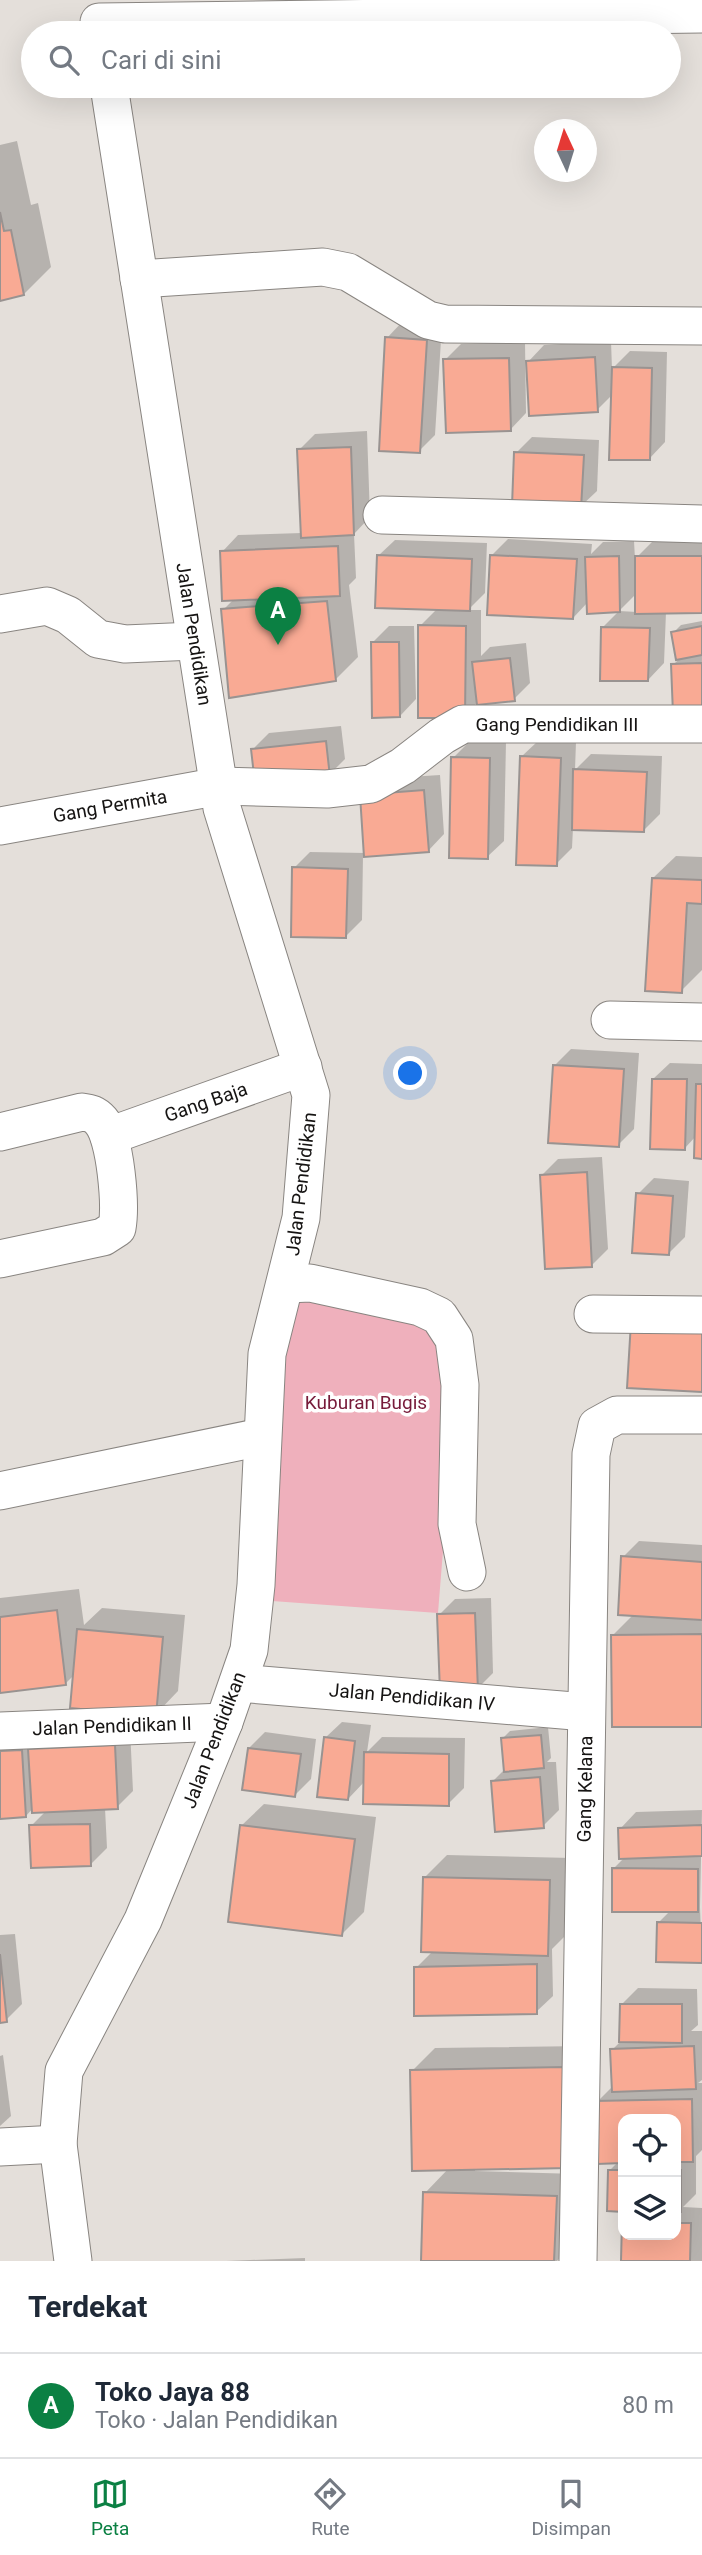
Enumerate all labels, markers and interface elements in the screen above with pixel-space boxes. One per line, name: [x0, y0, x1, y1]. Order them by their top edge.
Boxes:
search box: [21, 21, 681, 98]
icon: search: [45, 41, 83, 79]
text: Cari di sini: [101, 45, 222, 75]
north arrow: [534, 119, 597, 182]
street label: Jalan Pendidikan: [171, 561, 217, 707]
pin: A: [255, 587, 301, 645]
street label: Gang Pendidikan III: [476, 713, 638, 736]
street label: Gang Permita: [51, 785, 169, 827]
your location: [393, 1056, 427, 1090]
street label: Gang Baja: [161, 1077, 251, 1127]
street label: Jalan Pendidikan: [281, 1111, 321, 1257]
park label: Kuburan Bugis: [305, 1391, 427, 1414]
street label: Jalan Pendidikan: [177, 1668, 251, 1812]
street label: Jalan Pendidikan IV: [328, 1678, 496, 1716]
street label: Jalan Pendidikan II: [32, 1712, 192, 1740]
street label: Gang Kelana: [573, 1735, 597, 1843]
map controls: [618, 2114, 681, 2240]
button: locate: [618, 2114, 681, 2177]
button: layers: [618, 2177, 681, 2240]
text: Terdekat: [28, 2289, 147, 2324]
text: Toko Jaya 88: [95, 2377, 250, 2407]
text: A: [43, 2392, 59, 2419]
text: 80 m: [622, 2392, 674, 2419]
text: Toko · Jalan Pendidikan: [95, 2407, 338, 2434]
tab: Peta: [91, 2475, 129, 2540]
tab: Rute: [311, 2475, 350, 2540]
tab: Disimpan: [531, 2475, 611, 2540]

